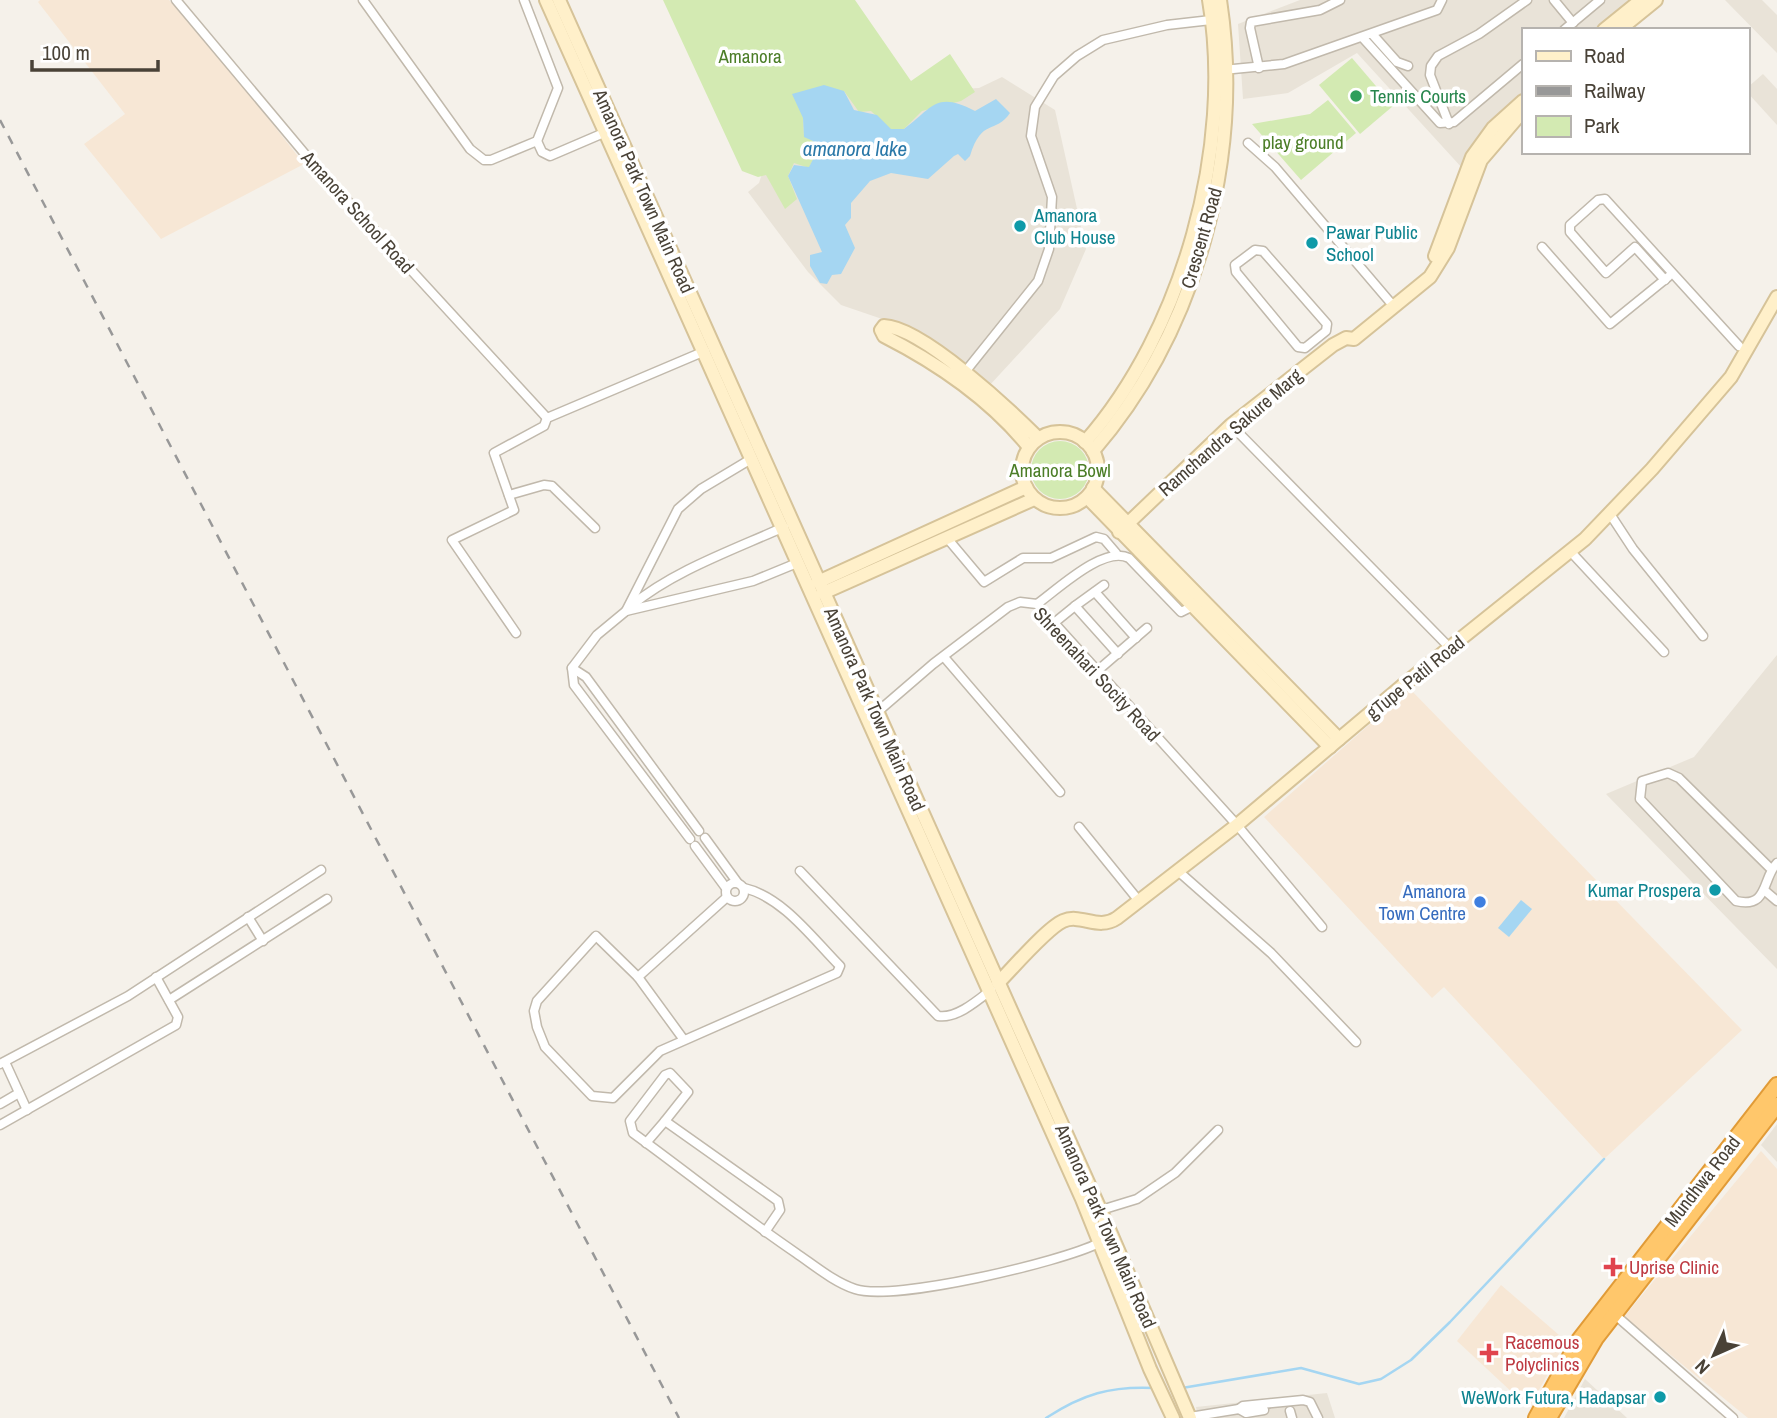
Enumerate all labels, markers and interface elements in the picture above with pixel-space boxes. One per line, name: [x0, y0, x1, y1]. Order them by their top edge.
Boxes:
scale bar: [32, 28, 158, 72]
legend: [1522, 28, 1749, 154]
text: 100 m: [42, 38, 90, 67]
text: Road: [1584, 41, 1625, 70]
park label: Amanora: [717, 43, 782, 69]
text: Railway: [1584, 76, 1646, 105]
place label: Tennis Courts: [1370, 83, 1466, 109]
street label: Amanora Park Town Main Road: [587, 84, 701, 297]
marker: Tennis Courts: [1348, 88, 1364, 104]
text: Park: [1584, 111, 1620, 140]
park label: play ground: [1262, 129, 1344, 155]
water label: amanora lake: [803, 134, 907, 163]
street label: Amanora School Road: [295, 144, 420, 279]
street label: Crescent Road: [1174, 184, 1228, 292]
place label: Amanora Club House: [1033, 202, 1115, 250]
marker: Amanora Club House: [1012, 218, 1028, 234]
place label: Pawar Public School: [1326, 219, 1418, 267]
marker: Pawar Public School: [1304, 235, 1320, 251]
street label: Ramchandra Sakure Marg: [1153, 362, 1308, 502]
park label: Amanora Bowl: [1008, 457, 1111, 483]
street label: Shreenahari Socity Road: [1028, 601, 1166, 747]
street label: Amanora Park Town Main Road: [818, 602, 932, 815]
street label: gTupe Patil Road: [1360, 629, 1470, 725]
place label: Kumar Prospera: [1588, 877, 1701, 903]
place label: Amanora Town Centre: [1379, 878, 1466, 926]
marker: Kumar Prospera: [1707, 882, 1723, 898]
marker: Amanora Town Centre: [1472, 894, 1488, 910]
street label: Amanora Park Town Main Road: [1049, 1119, 1163, 1332]
street label: Mundhwa Road: [1658, 1130, 1746, 1232]
place label: Uprise Clinic: [1629, 1254, 1719, 1280]
marker: Uprise Clinic: [1603, 1257, 1623, 1277]
north arrow: [1679, 1320, 1749, 1390]
place label: Racemous Polyclinics: [1505, 1329, 1580, 1377]
marker: Racemous Polyclinics: [1479, 1343, 1499, 1363]
text: N: [1689, 1354, 1715, 1380]
place label: WeWork Futura, Hadapsar: [1461, 1384, 1647, 1410]
marker: WeWork Futura, Hadapsar: [1652, 1389, 1668, 1405]

